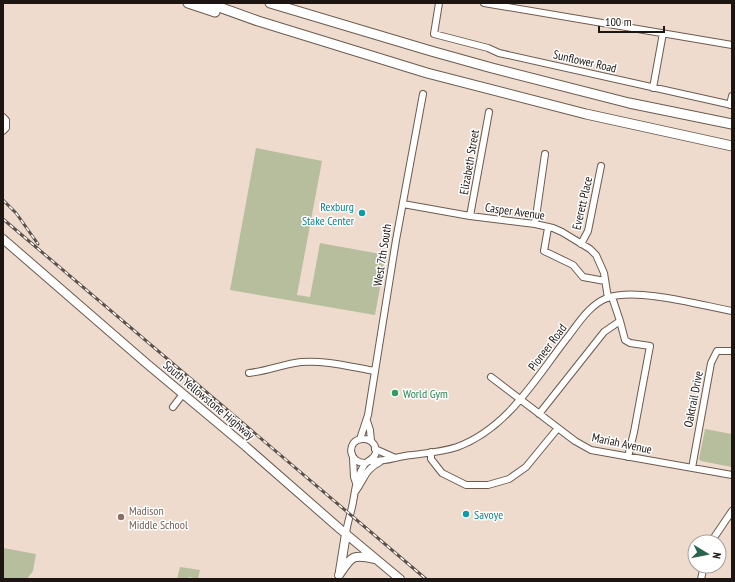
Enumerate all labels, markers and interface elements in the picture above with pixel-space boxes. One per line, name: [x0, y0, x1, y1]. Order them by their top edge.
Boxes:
scale bar: [599, 8, 664, 34]
text: 100 m: [605, 14, 632, 29]
street label: Sunflower Road: [552, 46, 618, 76]
street label: Elizabeth Street: [456, 128, 482, 196]
street label: Everett Place: [569, 175, 595, 231]
place label: Rexburg Stake Center: [302, 199, 355, 228]
street label: Casper Avenue: [484, 199, 546, 223]
marker: Rexburg Stake Center: [357, 208, 367, 218]
street label: West 7th South: [370, 223, 394, 287]
street label: Pioneer Road: [525, 321, 569, 373]
street label: South Yellowstone Highway: [160, 357, 258, 443]
street label: Oaktrail Drive: [680, 369, 706, 428]
place label: World Gym: [403, 386, 448, 401]
marker: World Gym: [390, 388, 400, 398]
street label: Mariah Avenue: [591, 429, 653, 457]
place label: Madison Middle School: [129, 503, 188, 532]
place label: Savoye: [474, 507, 503, 522]
marker: Savoye: [461, 509, 471, 519]
marker: Madison Middle School: [116, 512, 126, 522]
north arrow: [687, 534, 727, 574]
text: N: [709, 552, 724, 560]

